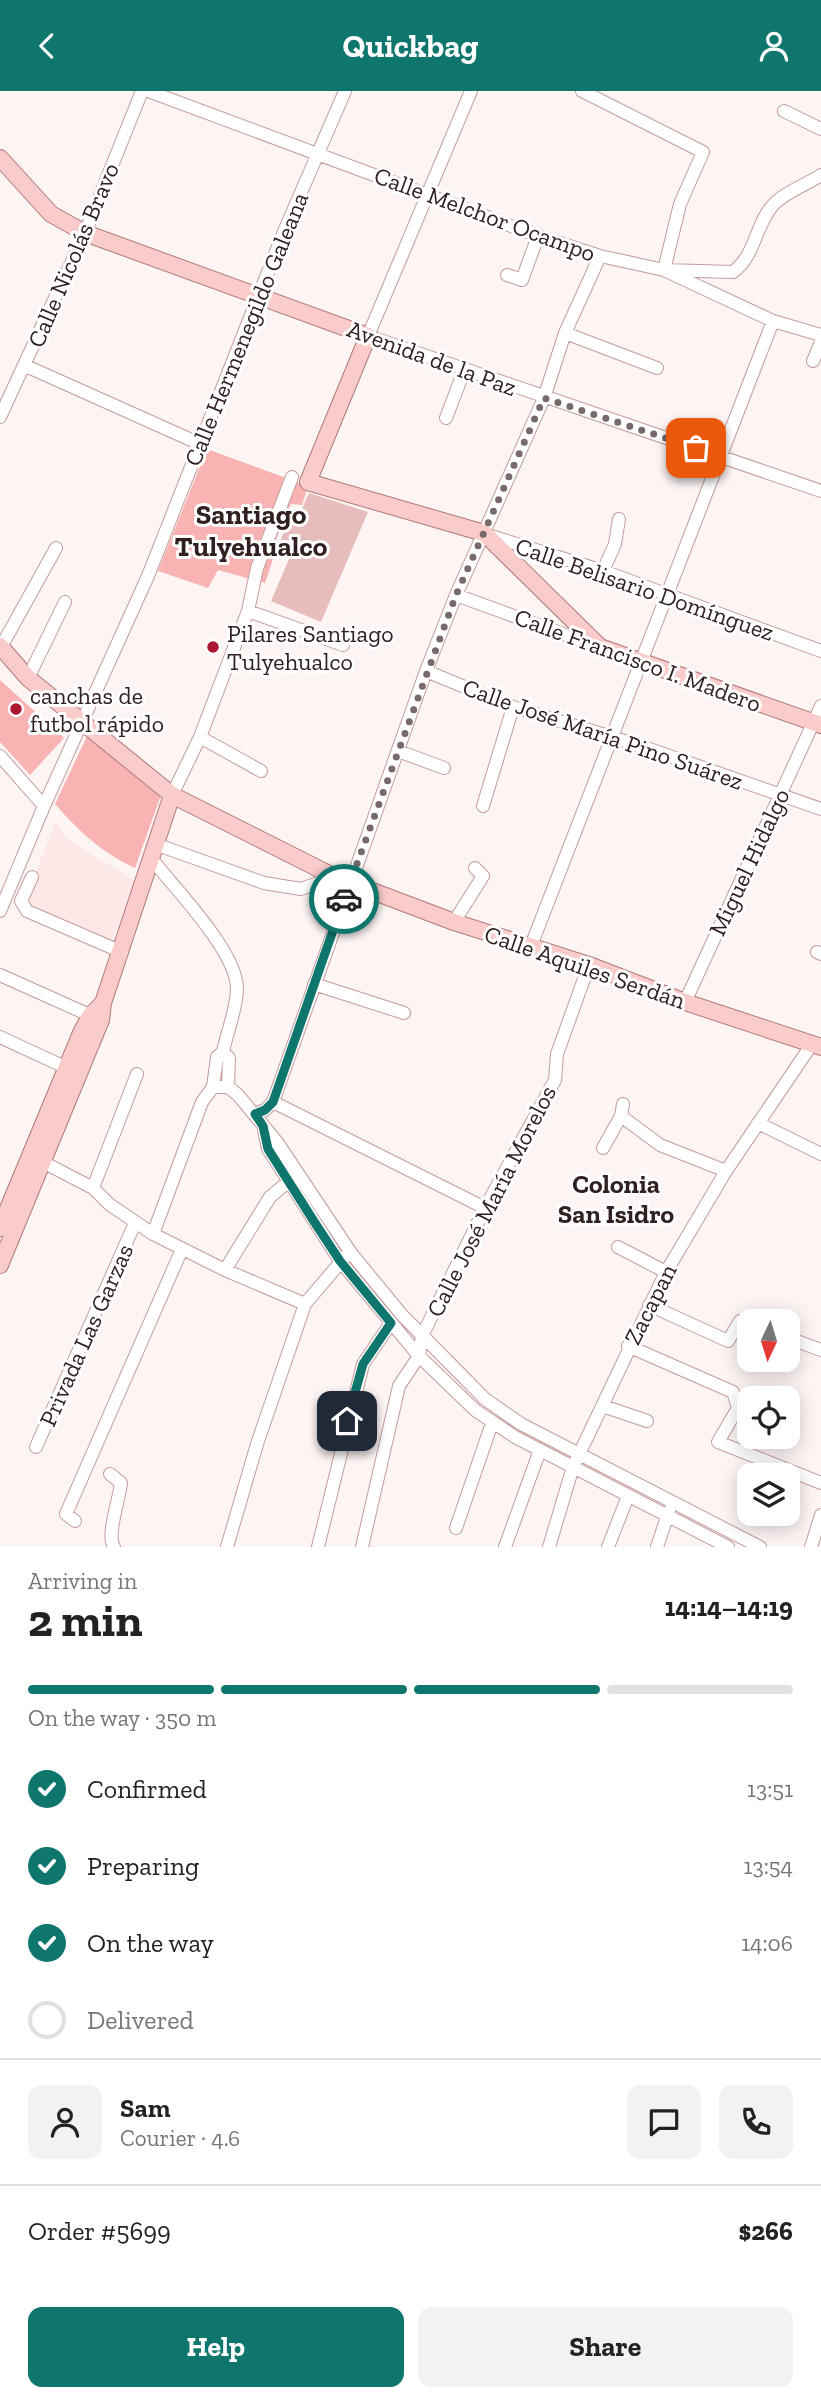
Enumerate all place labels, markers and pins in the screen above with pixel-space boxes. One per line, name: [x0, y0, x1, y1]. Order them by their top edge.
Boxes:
pin: [666, 418, 726, 478]
place label: Pilares Santiago Tulyehualco: [227, 619, 394, 676]
marker: Pilares Santiago Tulyehualco: [205, 639, 221, 655]
place label: canchas de futbol rápido: [30, 681, 164, 738]
marker: canchas de futbol rápido: [8, 701, 24, 717]
pin: [317, 1391, 377, 1451]

